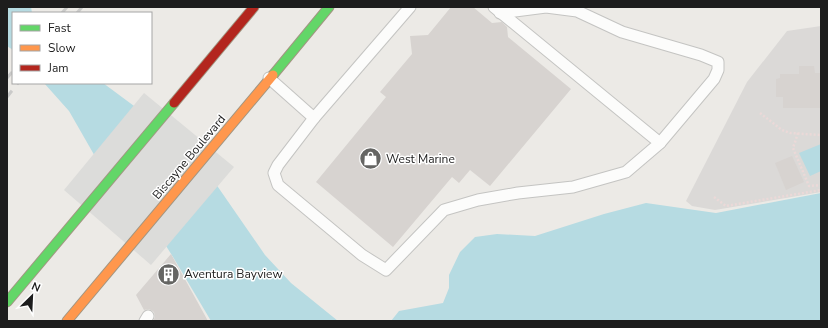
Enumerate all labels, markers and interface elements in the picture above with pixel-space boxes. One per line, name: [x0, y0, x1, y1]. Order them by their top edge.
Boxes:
legend: [12, 12, 152, 84]
text: Fast: [48, 20, 71, 36]
text: Slow: [48, 40, 76, 56]
text: Jam: [47, 60, 69, 76]
street label: Biscayne Boulevard: [149, 111, 229, 203]
shop icon: West Marine: [358, 146, 384, 172]
place label: West Marine: [386, 151, 455, 167]
building icon: Aventura Bayview: [155, 261, 181, 287]
place label: Aventura Bayview: [184, 266, 283, 282]
north arrow: [12, 276, 52, 316]
text: N: [29, 279, 43, 296]

